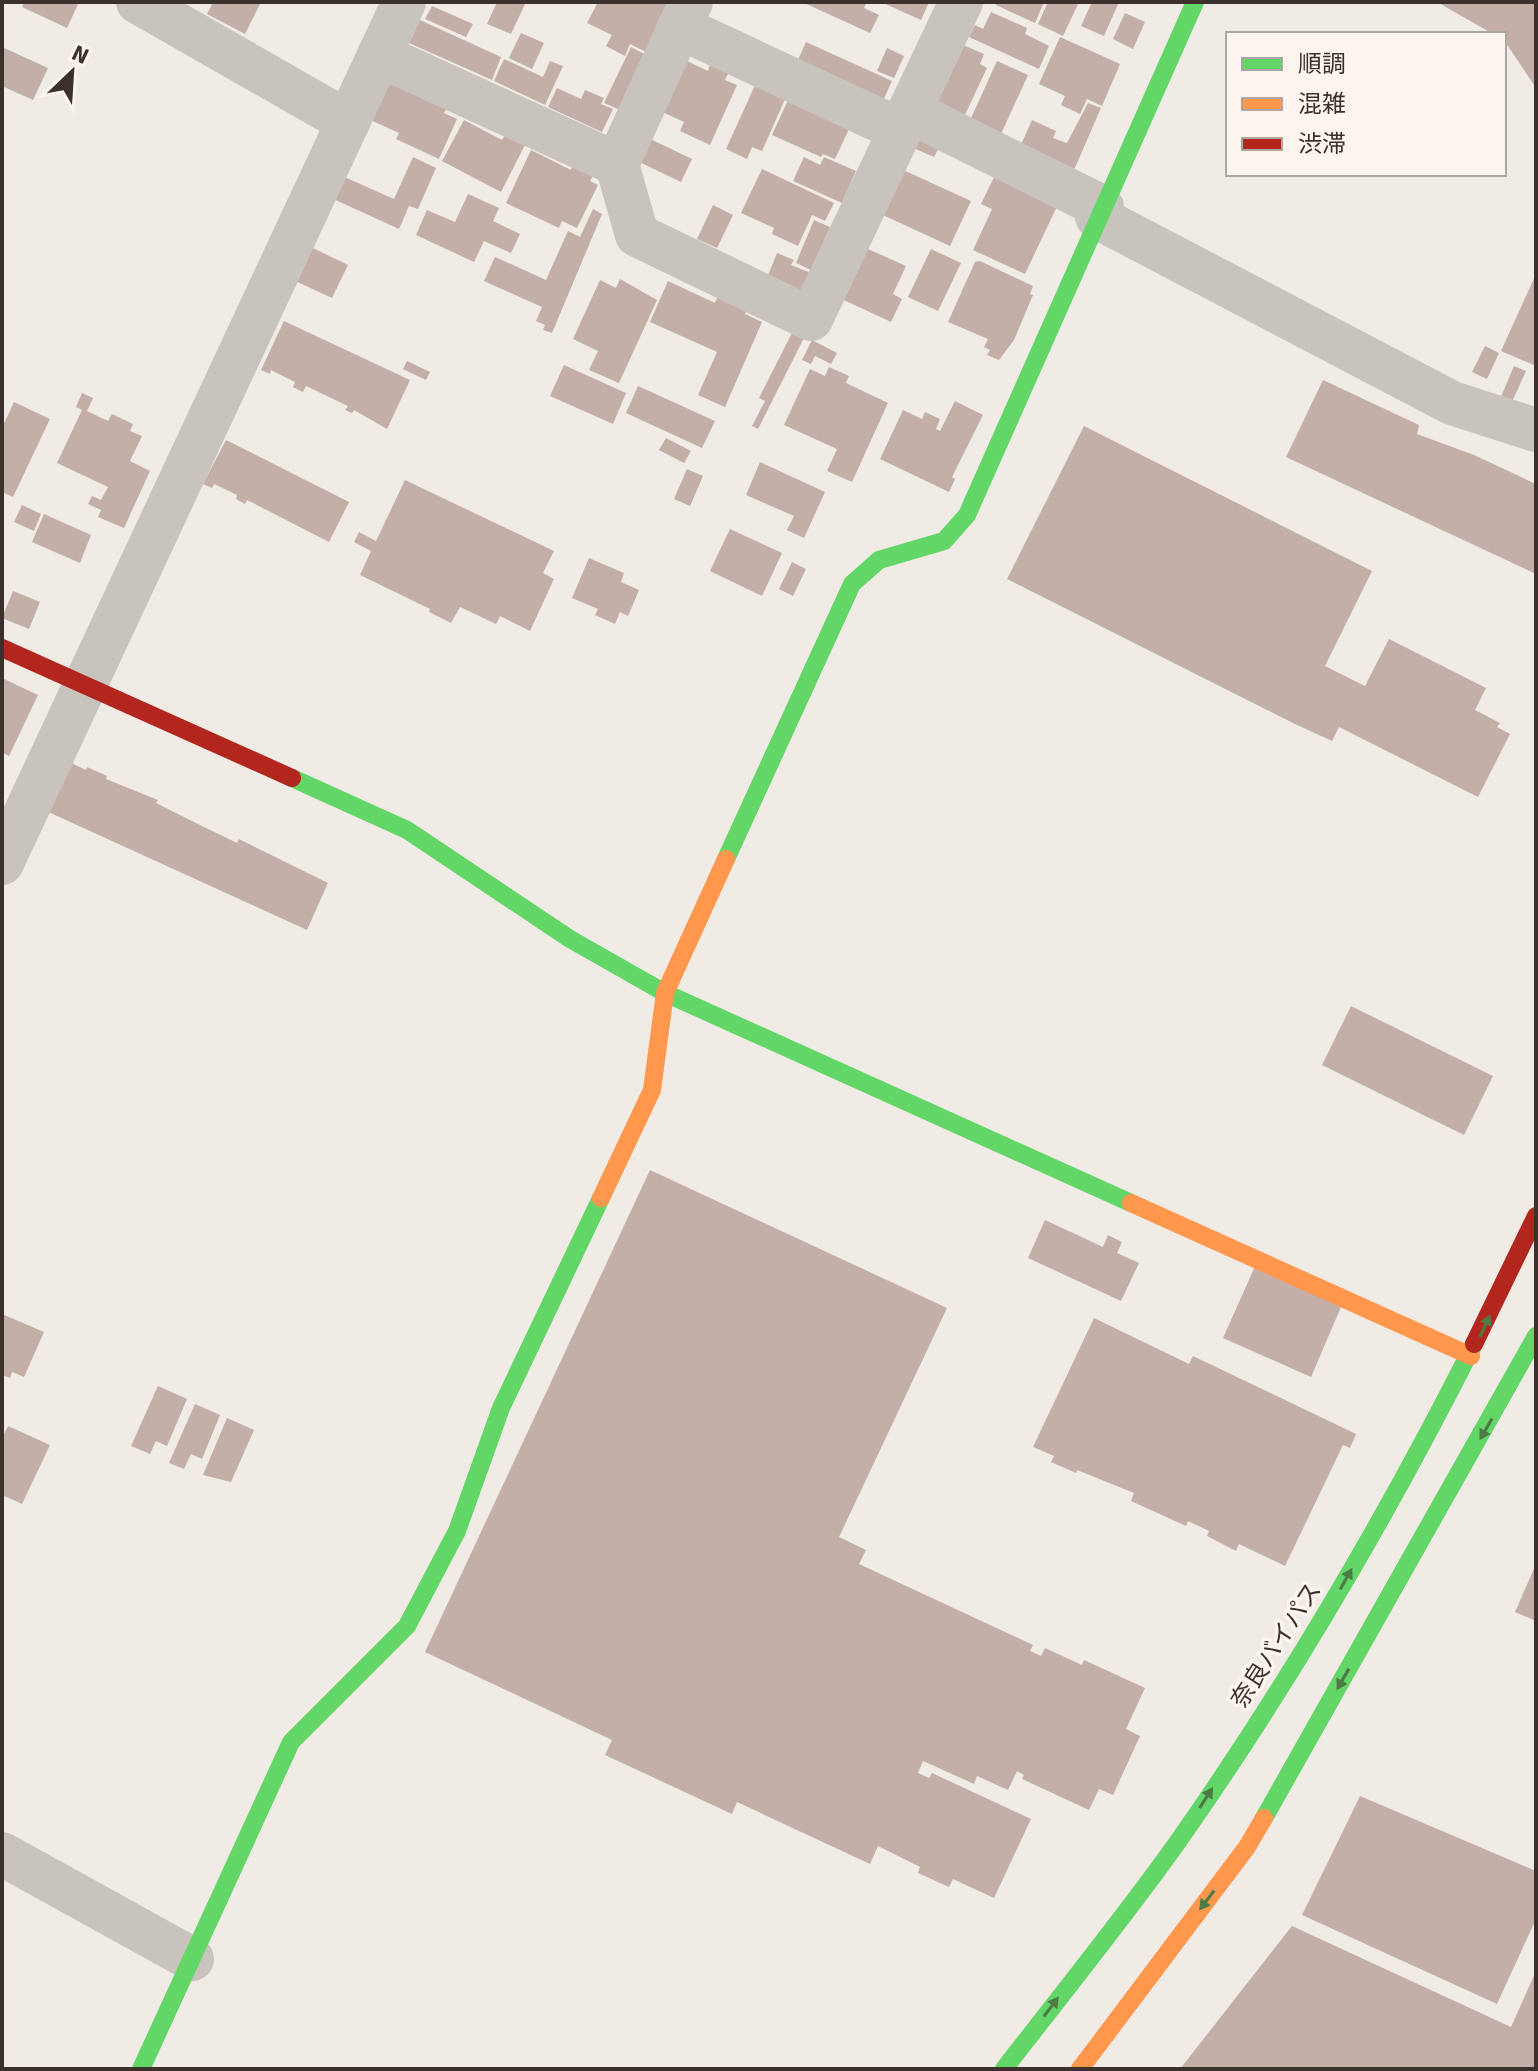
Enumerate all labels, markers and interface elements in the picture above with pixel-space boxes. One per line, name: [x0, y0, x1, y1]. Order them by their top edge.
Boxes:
north arrow: [32, 32, 112, 112]
legend: [1226, 32, 1506, 176]
text: N: [68, 39, 93, 70]
text: 順調: [1298, 49, 1346, 79]
text: 混雑: [1298, 89, 1346, 119]
text: 渋滞: [1298, 129, 1346, 159]
one-way arrow: [1478, 1315, 1492, 1338]
one-way arrow: [1479, 1418, 1493, 1440]
one-way arrow: [1339, 1568, 1353, 1590]
street label: 奈良バイパス: [1224, 1577, 1328, 1713]
one-way arrow: [1336, 1668, 1350, 1690]
one-way arrow: [1199, 1787, 1213, 1809]
one-way arrow: [1200, 1890, 1216, 1910]
one-way arrow: [1043, 1997, 1059, 2017]

